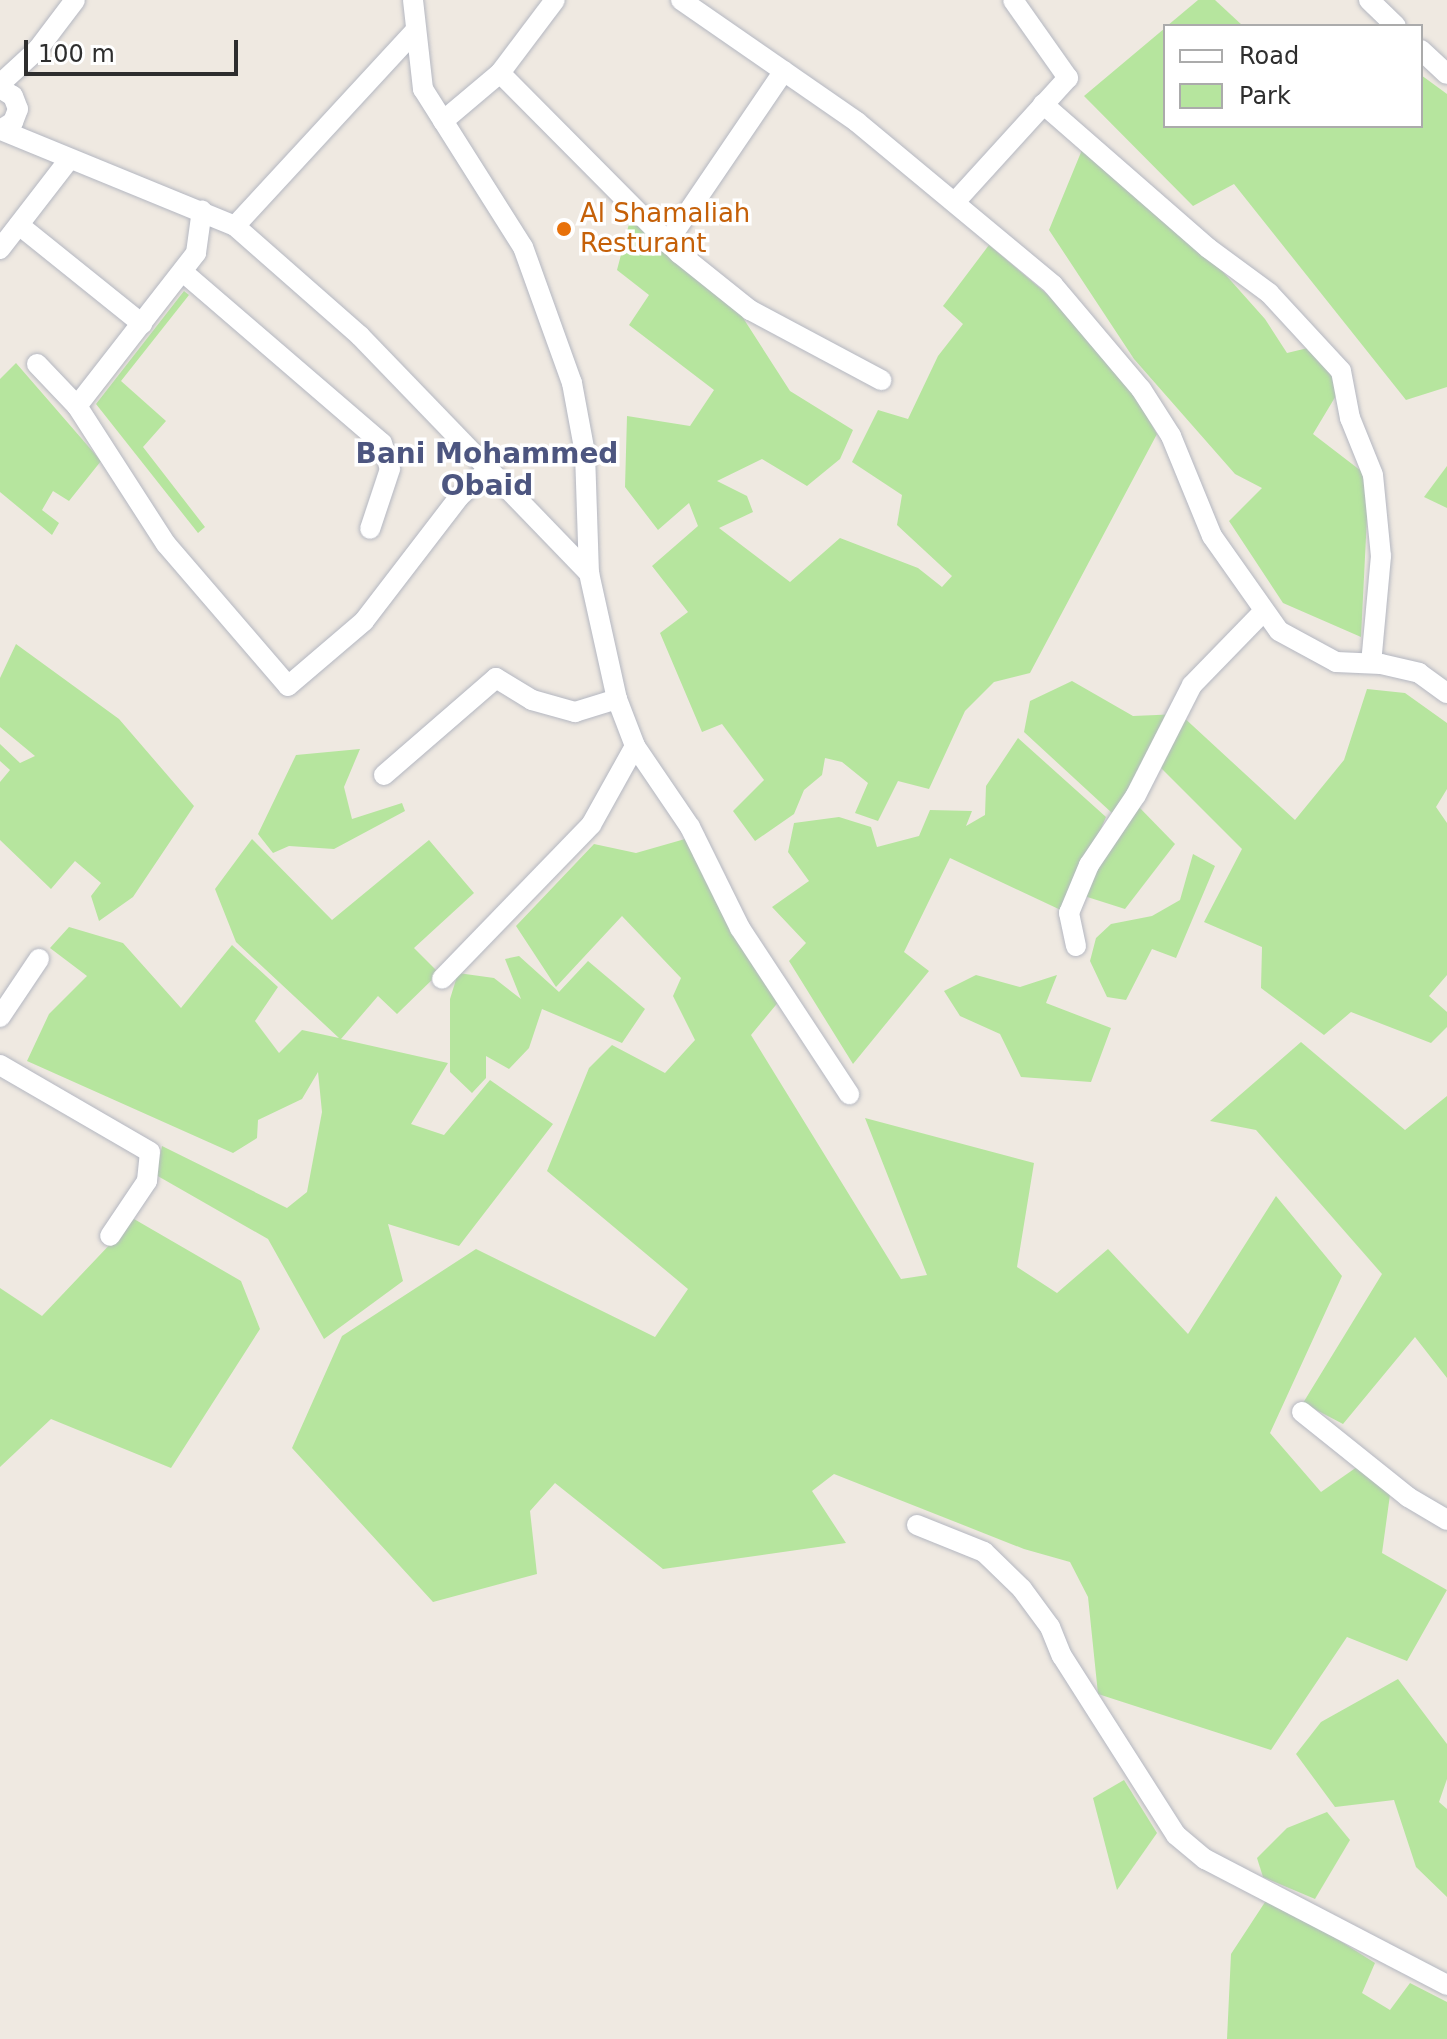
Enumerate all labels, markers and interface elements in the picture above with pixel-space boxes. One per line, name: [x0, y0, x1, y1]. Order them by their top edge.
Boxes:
scale bar: [28, 24, 242, 74]
legend: [1163, 24, 1423, 128]
text: 100 m: [38, 40, 115, 68]
text: Road: [1239, 42, 1299, 70]
text: Park: [1239, 82, 1291, 110]
place label: Al Shamaliah Resturant: [580, 198, 750, 260]
marker: Al Shamaliah Resturant: [555, 220, 573, 238]
district label: Bani Mohammed Obaid: [356, 437, 618, 503]

